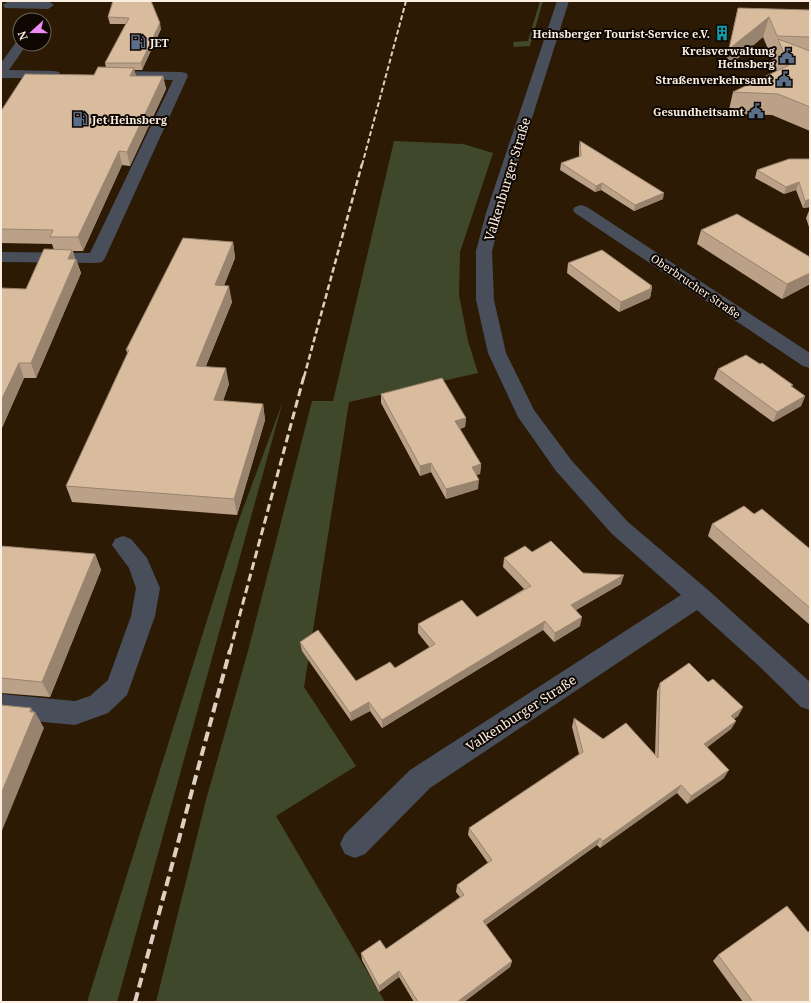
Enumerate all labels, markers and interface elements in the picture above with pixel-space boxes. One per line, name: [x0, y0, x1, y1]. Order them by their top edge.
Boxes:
north arrow: [12, 12, 52, 52]
building icon: Heinsberger Tourist-Service e.V.: [713, 24, 731, 42]
place label: Heinsberger Tourist-Service e.V.: [532, 26, 710, 41]
text: N: [14, 29, 31, 42]
fuel station icon: JET: [129, 33, 147, 51]
place label: JET: [149, 35, 170, 50]
place label: Kreisverwaltung Heinsberg: [682, 43, 776, 71]
public building icon: Kreisverwaltung Heinsberg: [778, 47, 796, 65]
public building icon: Straßenverkehrsamt: [775, 70, 793, 88]
place label: Straßenverkehrsamt: [656, 72, 773, 87]
public building icon: Gesundheitsamt: [747, 102, 765, 120]
place label: Gesundheitsamt: [653, 104, 745, 119]
fuel station icon: Jet Heinsberg: [71, 110, 89, 128]
place label: Jet Heinsberg: [91, 112, 168, 127]
street label: Valkenburger Straße: [480, 115, 534, 243]
street label: Oberbrucher Straße: [648, 250, 744, 322]
street label: Valkenburger Straße: [462, 671, 580, 755]

